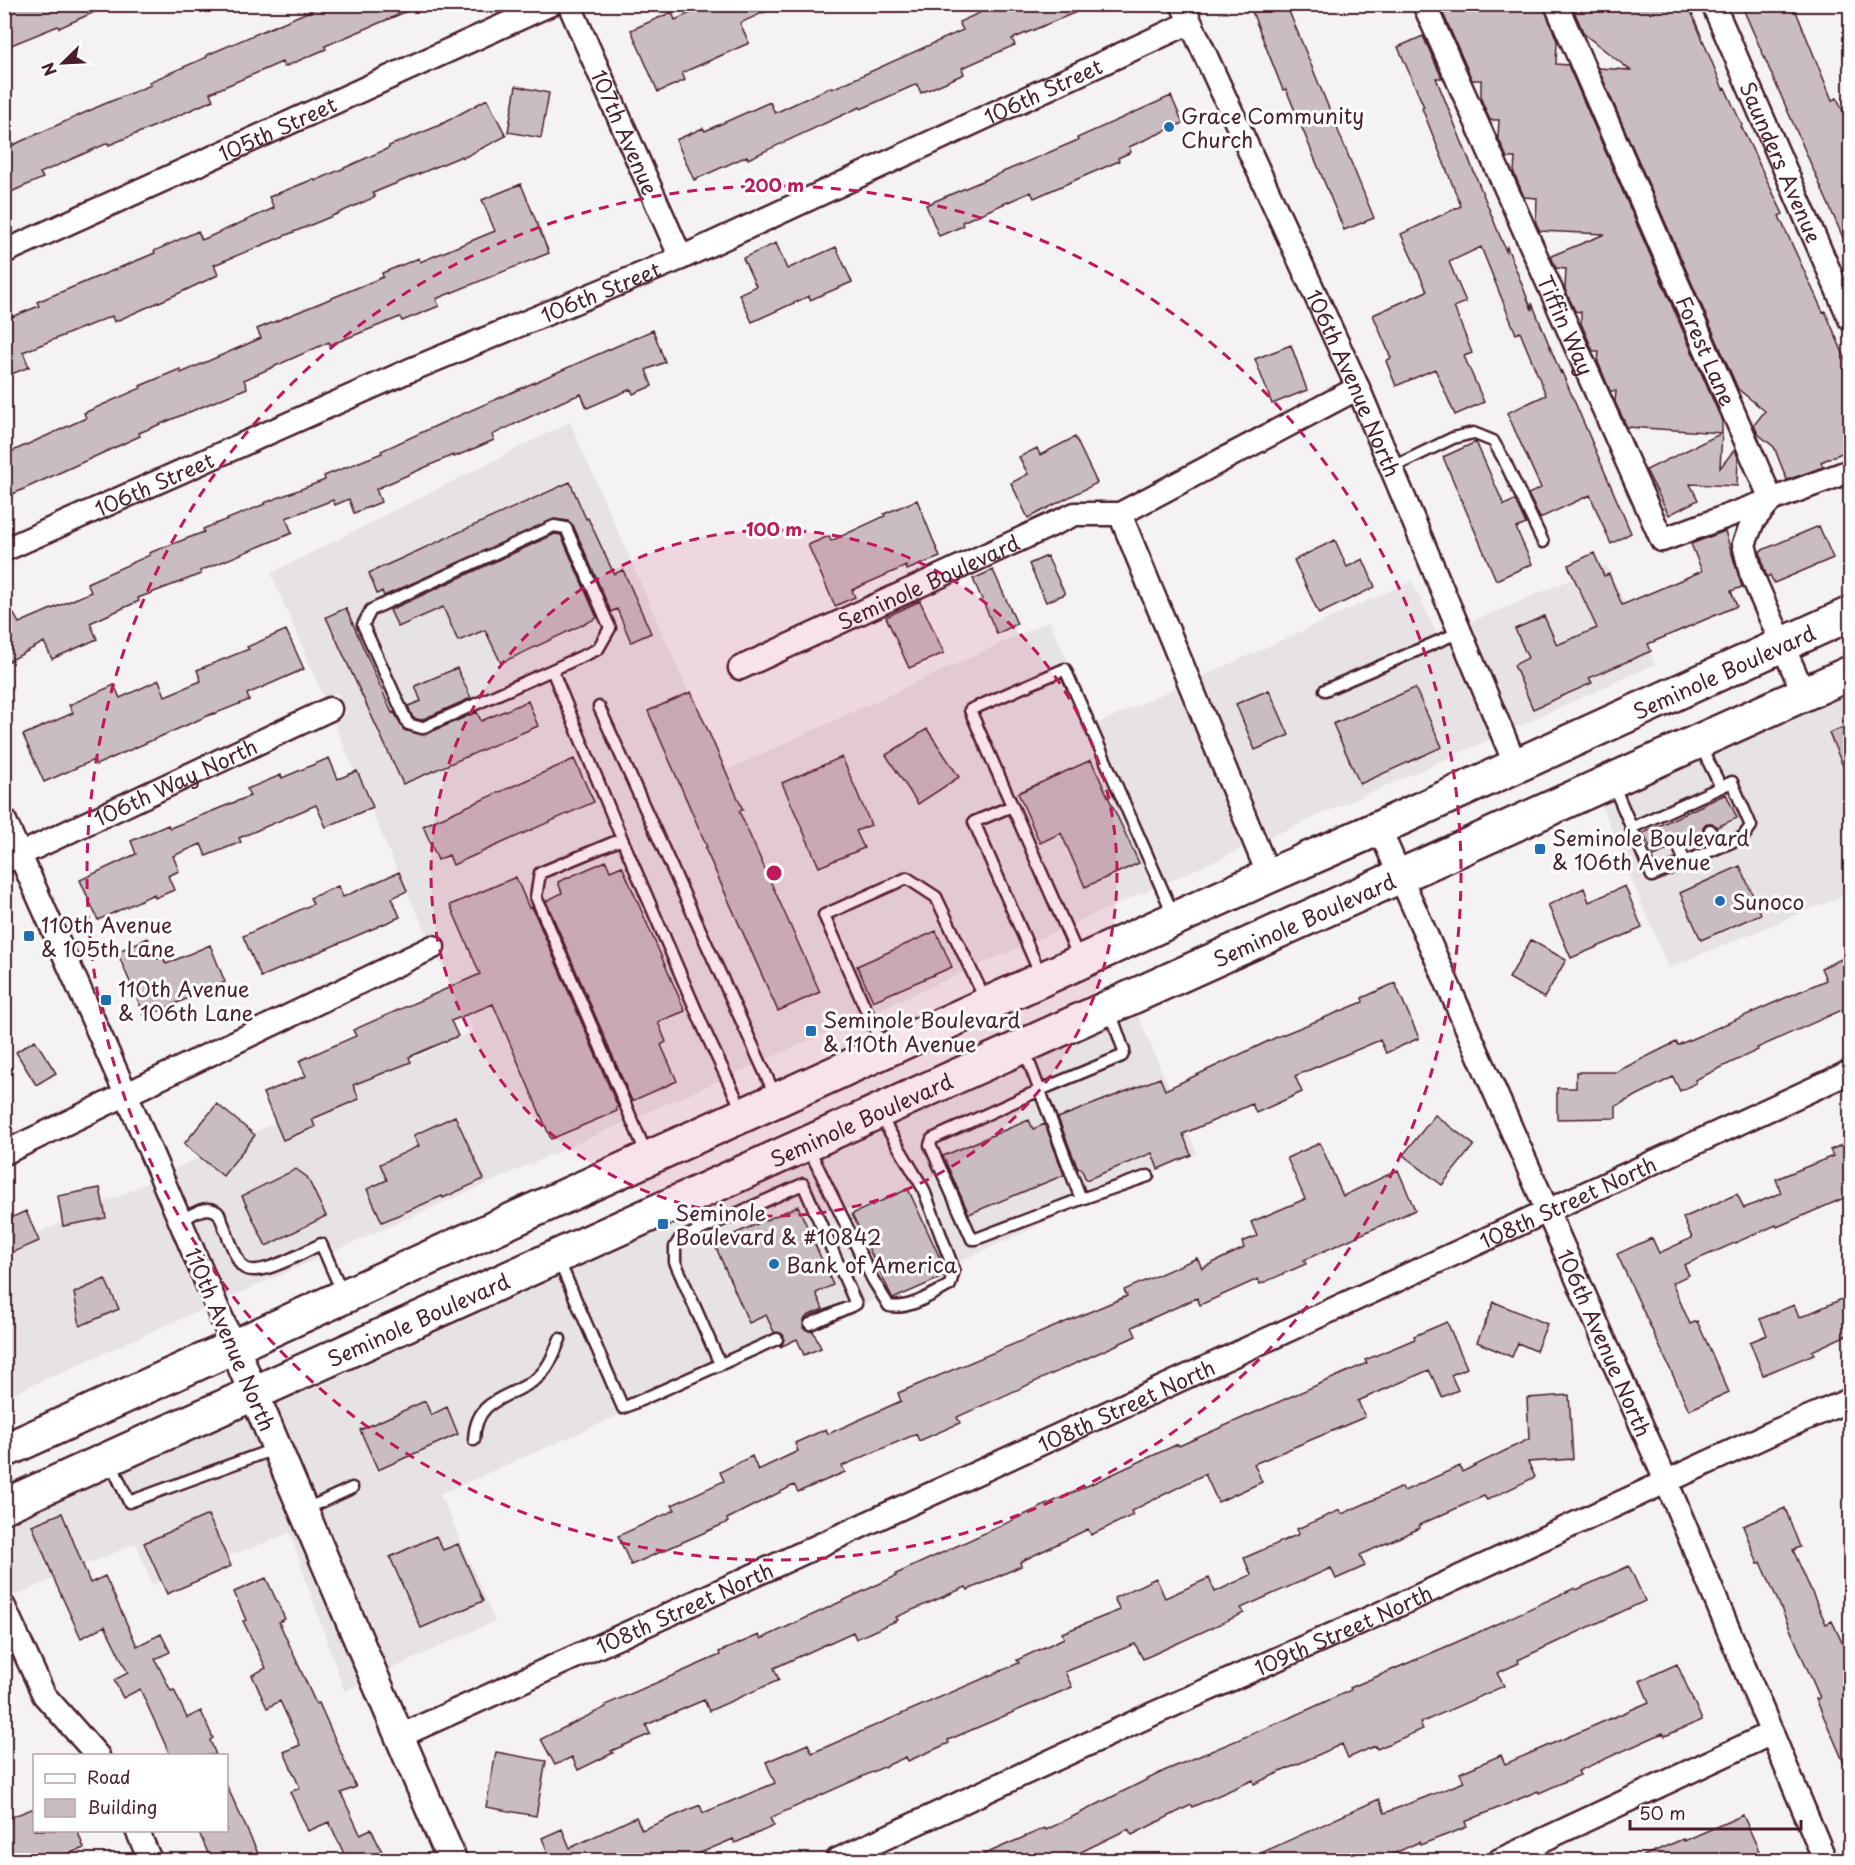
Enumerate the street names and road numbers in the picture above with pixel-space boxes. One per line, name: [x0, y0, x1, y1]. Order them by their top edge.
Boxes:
street label: 106th Street: [978, 49, 1107, 132]
street label: 107th Avenue: [584, 65, 667, 200]
street label: Saunders Avenue: [1732, 76, 1831, 247]
street label: 105th Street: [213, 87, 341, 169]
street label: 106th Street: [535, 252, 665, 331]
street label: Tiffin Way: [1530, 270, 1603, 380]
street label: 106th Avenue North: [1299, 284, 1409, 481]
street label: Forest Lane: [1669, 290, 1745, 411]
street label: 106th Street: [89, 443, 219, 524]
street label: Seminole Boulevard: [832, 526, 1025, 637]
street label: Seminole Boulevard: [1627, 616, 1820, 727]
street label: 106th Way North: [88, 730, 262, 834]
street label: Seminole Boulevard: [1207, 864, 1401, 975]
street label: Seminole Boulevard: [764, 1064, 958, 1175]
street label: 108th Street North: [1474, 1147, 1661, 1256]
street label: 110th Avenue North: [178, 1242, 284, 1436]
street label: 106th Avenue North: [1550, 1244, 1660, 1441]
street label: Seminole Boulevard: [321, 1264, 515, 1374]
street label: 108th Street North: [1032, 1350, 1220, 1460]
street label: 108th Street North: [590, 1553, 778, 1662]
street label: 109th Street North: [1249, 1576, 1437, 1683]

